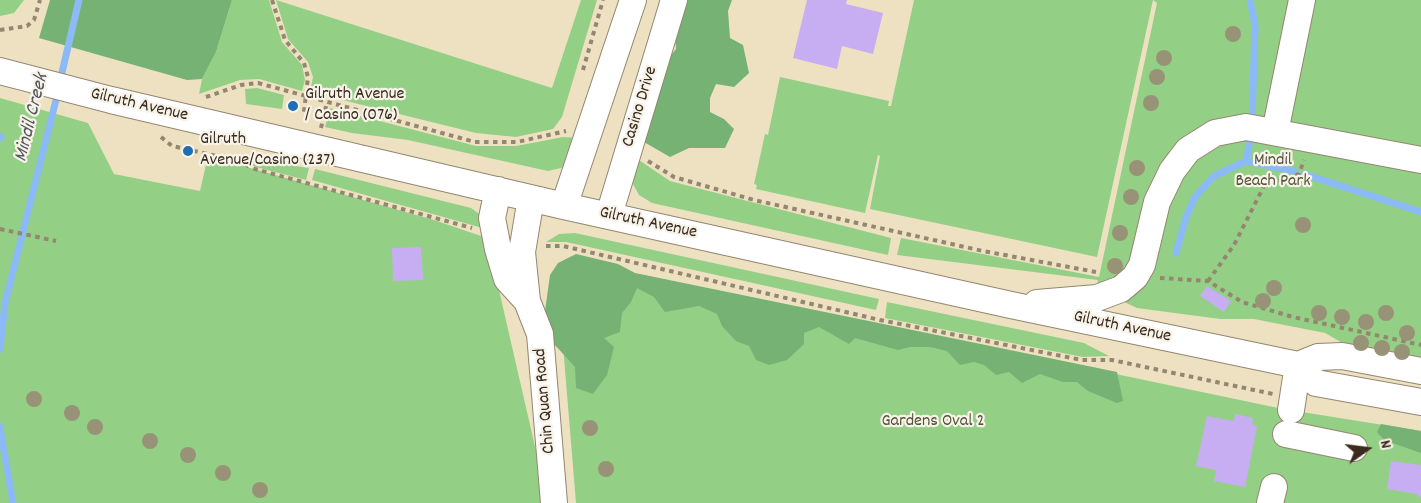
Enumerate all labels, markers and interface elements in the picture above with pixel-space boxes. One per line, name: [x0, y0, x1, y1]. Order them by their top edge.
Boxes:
street label: Casino Drive: [618, 64, 664, 150]
water label: Mindil Creek: [10, 71, 56, 165]
street label: Gilruth Avenue: [88, 84, 190, 128]
place label: Gilruth Avenue / Casino (076): [305, 85, 404, 128]
marker: Gilruth Avenue / Casino (076): [286, 99, 300, 113]
place label: Gilruth Avenue/Casino (237): [200, 130, 335, 172]
marker: Gilruth Avenue/Casino (237): [181, 144, 195, 158]
park label: Mindil Beach Park: [1235, 151, 1311, 194]
street label: Gilruth Avenue: [597, 203, 699, 245]
street label: Gilruth Avenue: [1071, 307, 1173, 349]
street label: Chin Quan Road: [531, 347, 561, 455]
park label: Gardens Oval 2: [881, 412, 985, 434]
north arrow: [1337, 419, 1397, 479]
text: N: [1373, 438, 1397, 451]

